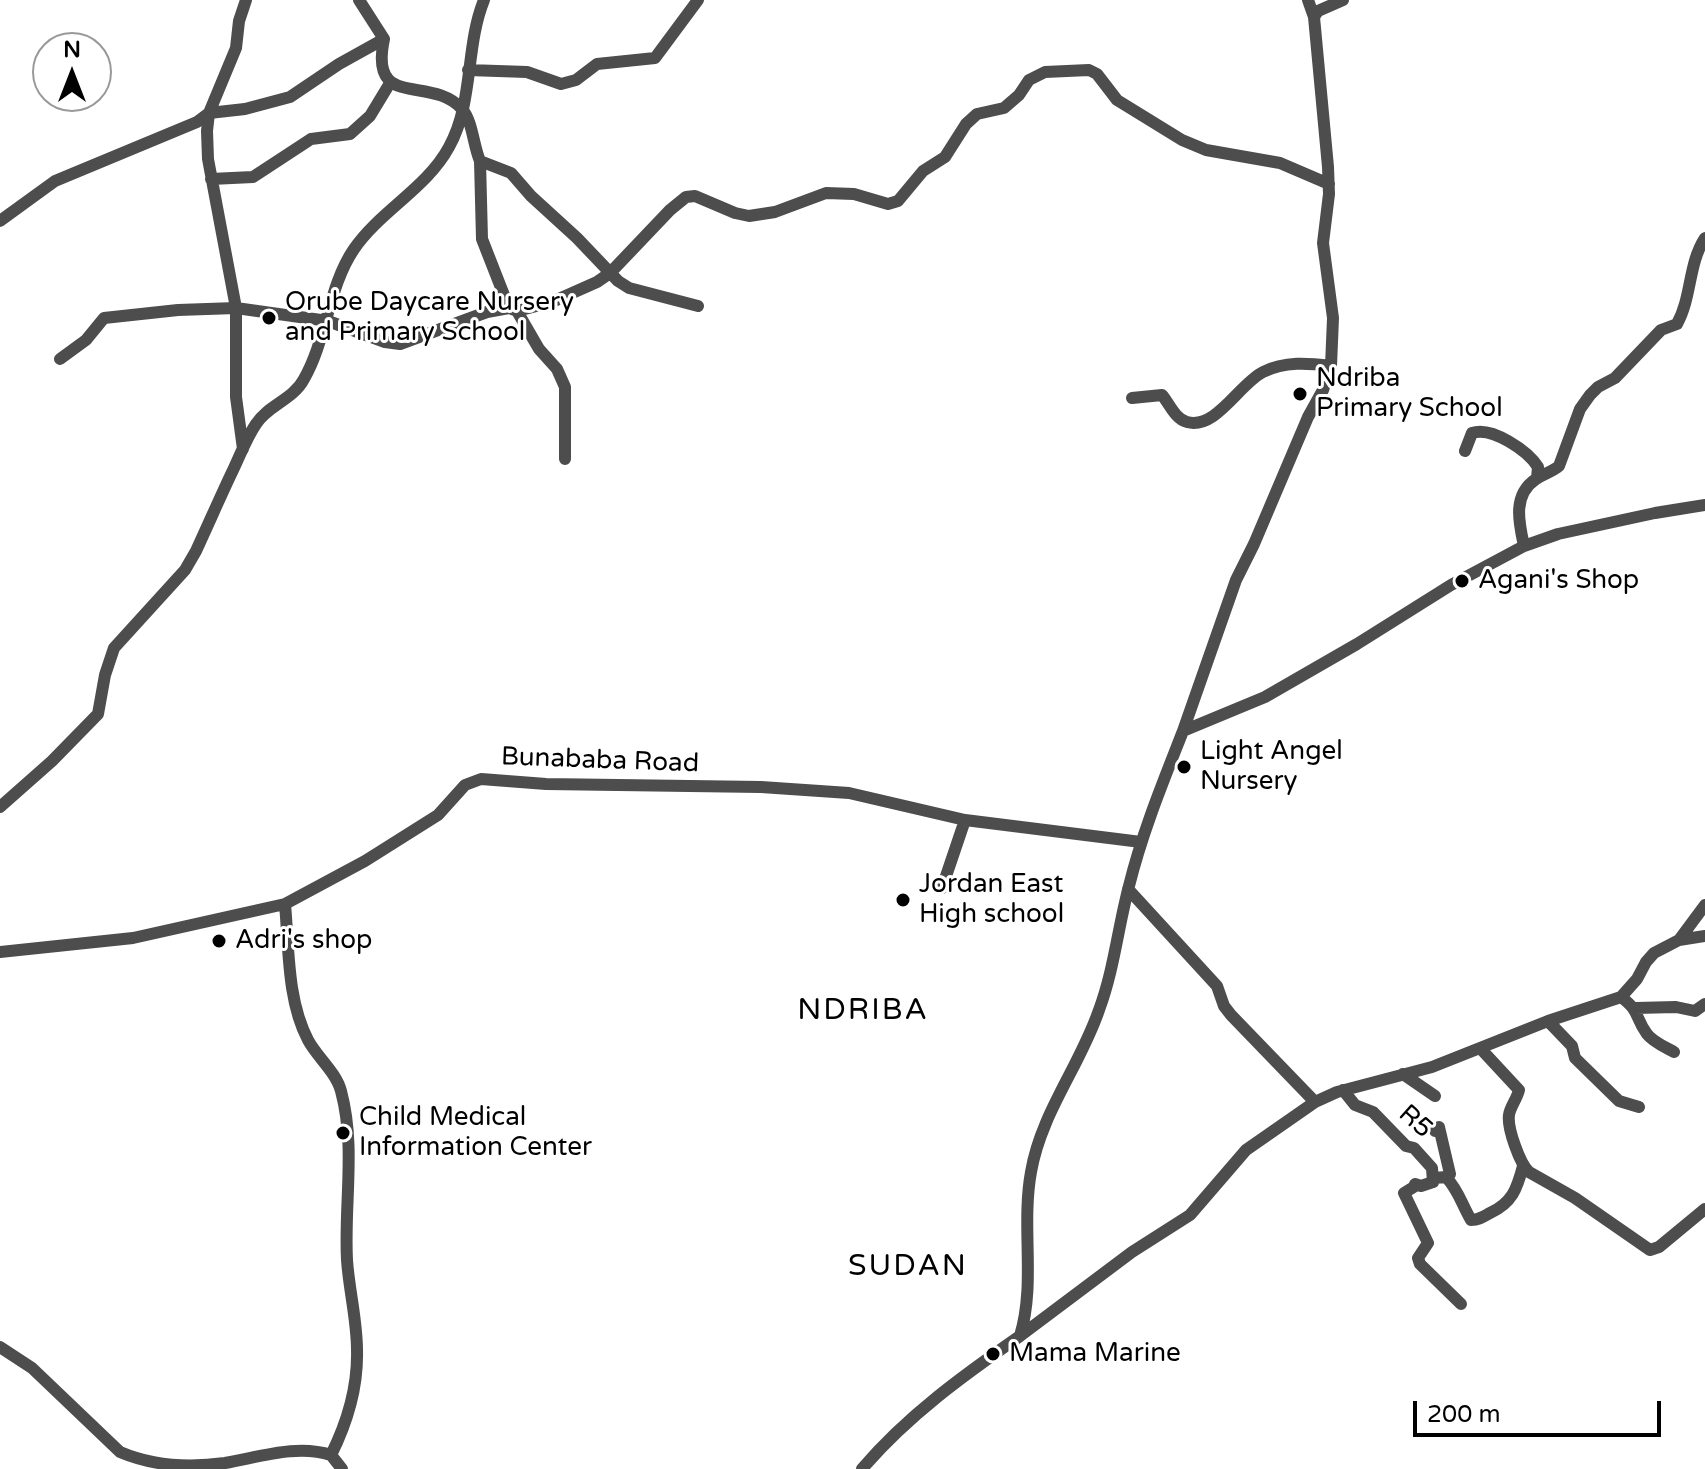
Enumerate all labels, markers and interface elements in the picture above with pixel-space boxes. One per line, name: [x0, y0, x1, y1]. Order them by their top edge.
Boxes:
north arrow: [32, 32, 112, 112]
text: N: [63, 37, 81, 63]
place label: Orube Daycare Nursery and Primary School: [285, 287, 574, 348]
marker: Orube Daycare Nursery and Primary School: [260, 309, 278, 327]
place label: Ndriba Primary School: [1316, 363, 1503, 424]
marker: Ndriba Primary School: [1291, 385, 1309, 403]
place label: Agani's Shop: [1478, 565, 1639, 597]
marker: Agani's Shop: [1453, 572, 1471, 590]
place label: Light Angel Nursery: [1200, 736, 1343, 798]
street label: Bunababa Road: [500, 742, 700, 780]
marker: Light Angel Nursery: [1175, 758, 1193, 776]
place label: Jordan East High school: [919, 869, 1064, 930]
marker: Jordan East High school: [894, 891, 912, 909]
place label: Adri's shop: [235, 925, 372, 957]
marker: Adri's shop: [210, 932, 228, 950]
district label: NDRIBA: [797, 993, 929, 1029]
street label: R5: [1392, 1099, 1438, 1145]
place label: Child Medical Information Center: [359, 1102, 592, 1164]
marker: Child Medical Information Center: [334, 1124, 352, 1142]
district label: SUDAN: [848, 1249, 968, 1285]
place label: Mama Marine: [1009, 1338, 1181, 1370]
marker: Mama Marine: [984, 1345, 1002, 1363]
scale bar: [1417, 1385, 1665, 1435]
text: 200 m: [1427, 1400, 1501, 1429]

